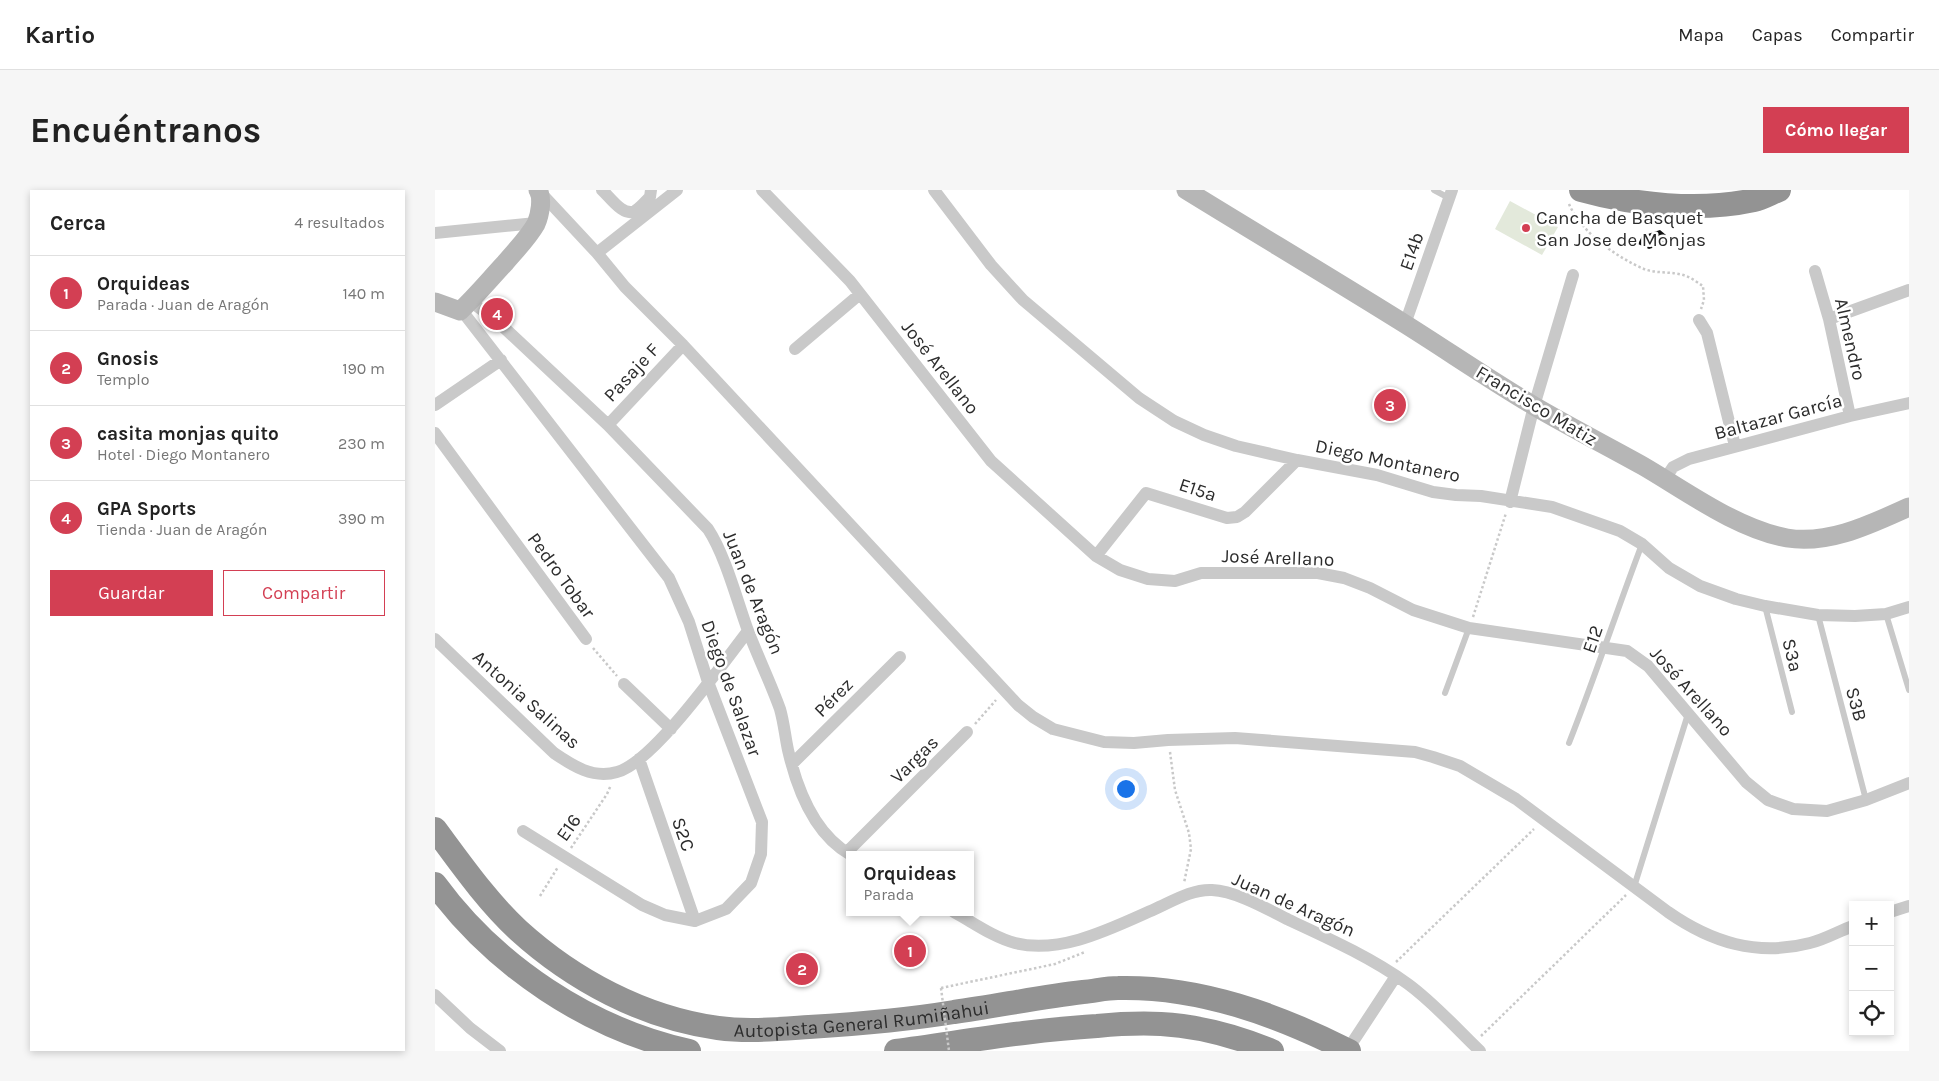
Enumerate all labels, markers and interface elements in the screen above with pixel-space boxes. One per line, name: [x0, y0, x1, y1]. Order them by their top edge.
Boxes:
text: Kartio: [25, 21, 95, 49]
text: Mapa: [1678, 24, 1724, 46]
text: Capas: [1752, 24, 1803, 46]
text: Compartir: [1831, 24, 1914, 46]
button: Cómo llegar: [1763, 107, 1909, 153]
text: Encuéntranos: [30, 110, 261, 151]
place label: Cancha de Basquet San Jose de Monjas: [1536, 207, 1706, 251]
text: Cerca: [50, 211, 106, 235]
text: 4 resultados: [294, 213, 385, 232]
marker: Cancha de Basquet San Jose de Monjas: [1520, 222, 1532, 234]
street label: E14b: [1395, 229, 1429, 273]
text: Orquideas: [97, 273, 190, 295]
text: 1: [63, 284, 69, 303]
text: 140 m: [343, 284, 385, 303]
text: Parada · Juan de Aragón: [97, 295, 269, 314]
pin: 4: [481, 295, 513, 333]
street label: Almendro: [1830, 296, 1870, 383]
street label: José Arellano: [897, 316, 984, 419]
street label: Pasaje F: [599, 339, 664, 406]
text: Gnosis: [97, 348, 159, 370]
text: 2: [61, 359, 71, 378]
text: 190 m: [342, 359, 385, 378]
street label: Francisco Matiz: [1472, 361, 1601, 451]
text: Templo: [97, 370, 150, 389]
pin: 3: [1374, 386, 1406, 424]
street label: Baltazar García: [1712, 389, 1845, 445]
text: casita monjas quito: [97, 423, 279, 445]
text: 3: [61, 434, 71, 453]
text: 230 m: [338, 434, 385, 453]
street label: Diego Montanero: [1313, 435, 1462, 487]
text: Hotel · Diego Montanero: [97, 445, 270, 464]
street label: E15a: [1176, 474, 1219, 506]
text: GPA Sports: [97, 498, 196, 520]
text: 4: [61, 509, 71, 528]
text: 390 m: [338, 509, 385, 528]
text: Tienda · Juan de Aragón: [97, 520, 268, 539]
street label: Juan de Aragón: [718, 527, 788, 658]
street label: Pedro Tobar: [523, 529, 600, 623]
street label: José Arellano: [1221, 545, 1335, 571]
button: Guardar: [50, 570, 213, 616]
button: Compartir: [223, 570, 385, 616]
street label: Diego de Salazar: [696, 617, 766, 759]
street label: E12: [1578, 623, 1608, 656]
street label: S3a: [1777, 636, 1807, 674]
street label: José Arellano: [1645, 642, 1737, 741]
street label: Antonia Salinas: [468, 646, 585, 754]
street label: Pérez: [810, 674, 858, 722]
street label: S3B: [1841, 685, 1871, 724]
street label: Vargas: [886, 731, 943, 788]
your location: [1113, 776, 1139, 802]
street label: E16: [552, 810, 586, 845]
street label: S2C: [667, 815, 699, 854]
popup: [846, 851, 974, 916]
text: Orquideas: [863, 863, 957, 885]
street label: Juan de Aragón: [1229, 868, 1358, 942]
text: Parada: [863, 885, 914, 904]
map controls: [1849, 901, 1894, 1036]
button: +: [1849, 901, 1894, 946]
pin: 1: [894, 932, 926, 970]
button: −: [1849, 946, 1894, 991]
pin: 2: [786, 950, 818, 988]
button: locate: [1849, 991, 1894, 1036]
street label: Autopista General Rumiñahui: [733, 997, 991, 1042]

